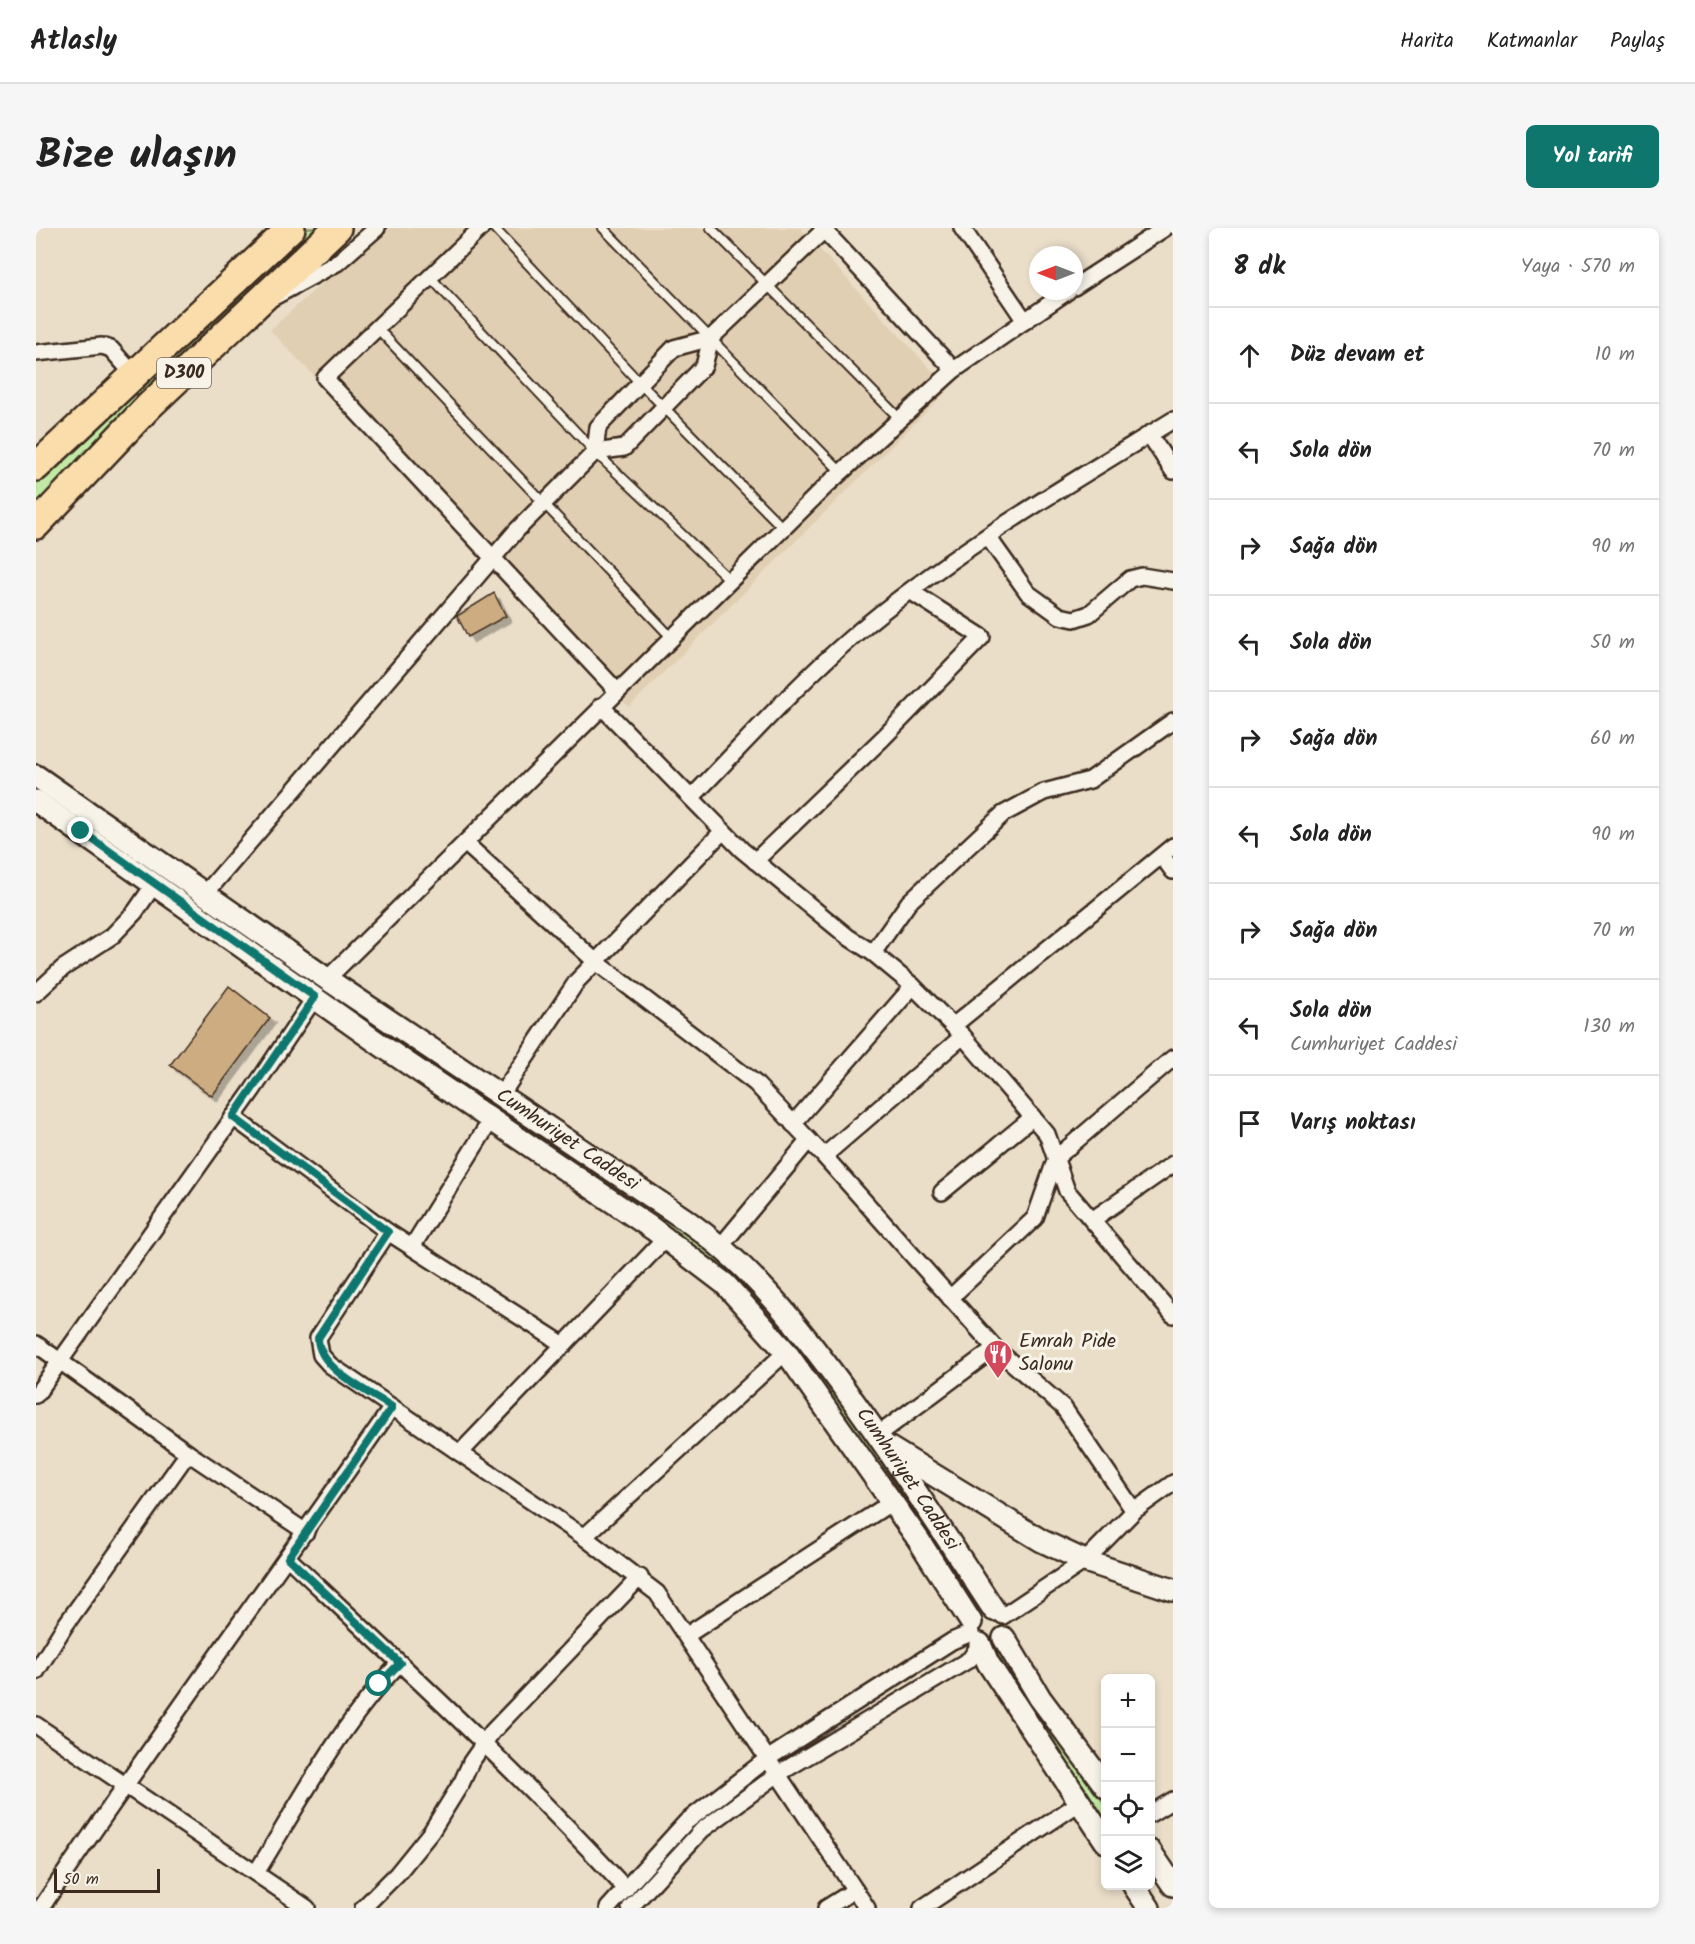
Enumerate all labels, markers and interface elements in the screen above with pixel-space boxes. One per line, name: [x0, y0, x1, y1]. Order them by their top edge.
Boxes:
text: Atlasly: [30, 19, 117, 64]
text: Harita: [1400, 25, 1454, 58]
text: Katmanlar: [1487, 25, 1577, 58]
text: Paylaş: [1610, 25, 1665, 58]
text: Bize ulaşın: [36, 123, 237, 190]
button: Yol tarifi: [1526, 125, 1659, 188]
north arrow: [1029, 246, 1083, 300]
text: 8 dk: [1233, 246, 1285, 288]
text: Yaya · 570 m: [1521, 251, 1635, 283]
text: Düz devam et: [1290, 338, 1424, 373]
icon: ahead: [1233, 339, 1266, 372]
text: 10 m: [1595, 339, 1635, 371]
road number: D300: [157, 358, 211, 388]
text: Sola dön: [1290, 434, 1372, 469]
icon: left: [1233, 435, 1266, 468]
text: 70 m: [1592, 435, 1635, 467]
text: Sağa dön: [1290, 530, 1377, 565]
icon: right: [1233, 531, 1266, 564]
text: 90 m: [1591, 531, 1635, 563]
text: Sola dön: [1290, 626, 1372, 661]
icon: left: [1233, 627, 1266, 660]
text: 50 m: [1590, 627, 1635, 659]
text: Sağa dön: [1290, 722, 1377, 757]
icon: right: [1233, 723, 1266, 756]
text: 60 m: [1590, 723, 1635, 755]
route end: [67, 817, 93, 843]
text: Sola dön: [1290, 818, 1372, 853]
icon: left: [1233, 819, 1266, 852]
text: 90 m: [1591, 819, 1635, 851]
text: Sağa dön: [1290, 914, 1377, 949]
icon: right: [1233, 915, 1266, 948]
text: 70 m: [1592, 915, 1635, 947]
text: Sola dön: [1290, 994, 1372, 1029]
icon: left: [1233, 1011, 1266, 1044]
text: 130 m: [1583, 1011, 1635, 1043]
text: Cumhuriyet Caddesi: [1290, 1029, 1457, 1061]
street label: Cumhuriyet Caddesi: [489, 1080, 646, 1201]
text: Varış noktası: [1290, 1106, 1416, 1141]
icon: arrive: [1233, 1107, 1266, 1140]
place label: Emrah Pide Salonu: [1019, 1326, 1116, 1381]
restaurant icon: Emrah Pide Salonu: [982, 1338, 1014, 1380]
street label: Cumhuriyet Caddesi: [847, 1401, 968, 1558]
route start: [365, 1670, 391, 1696]
map controls: [1101, 1674, 1155, 1890]
button: +: [1101, 1674, 1155, 1728]
button: −: [1101, 1728, 1155, 1782]
button: locate: [1101, 1782, 1155, 1836]
button: layers: [1101, 1836, 1155, 1890]
scale bar: [54, 1866, 160, 1894]
text: 50 m: [63, 1867, 99, 1892]

